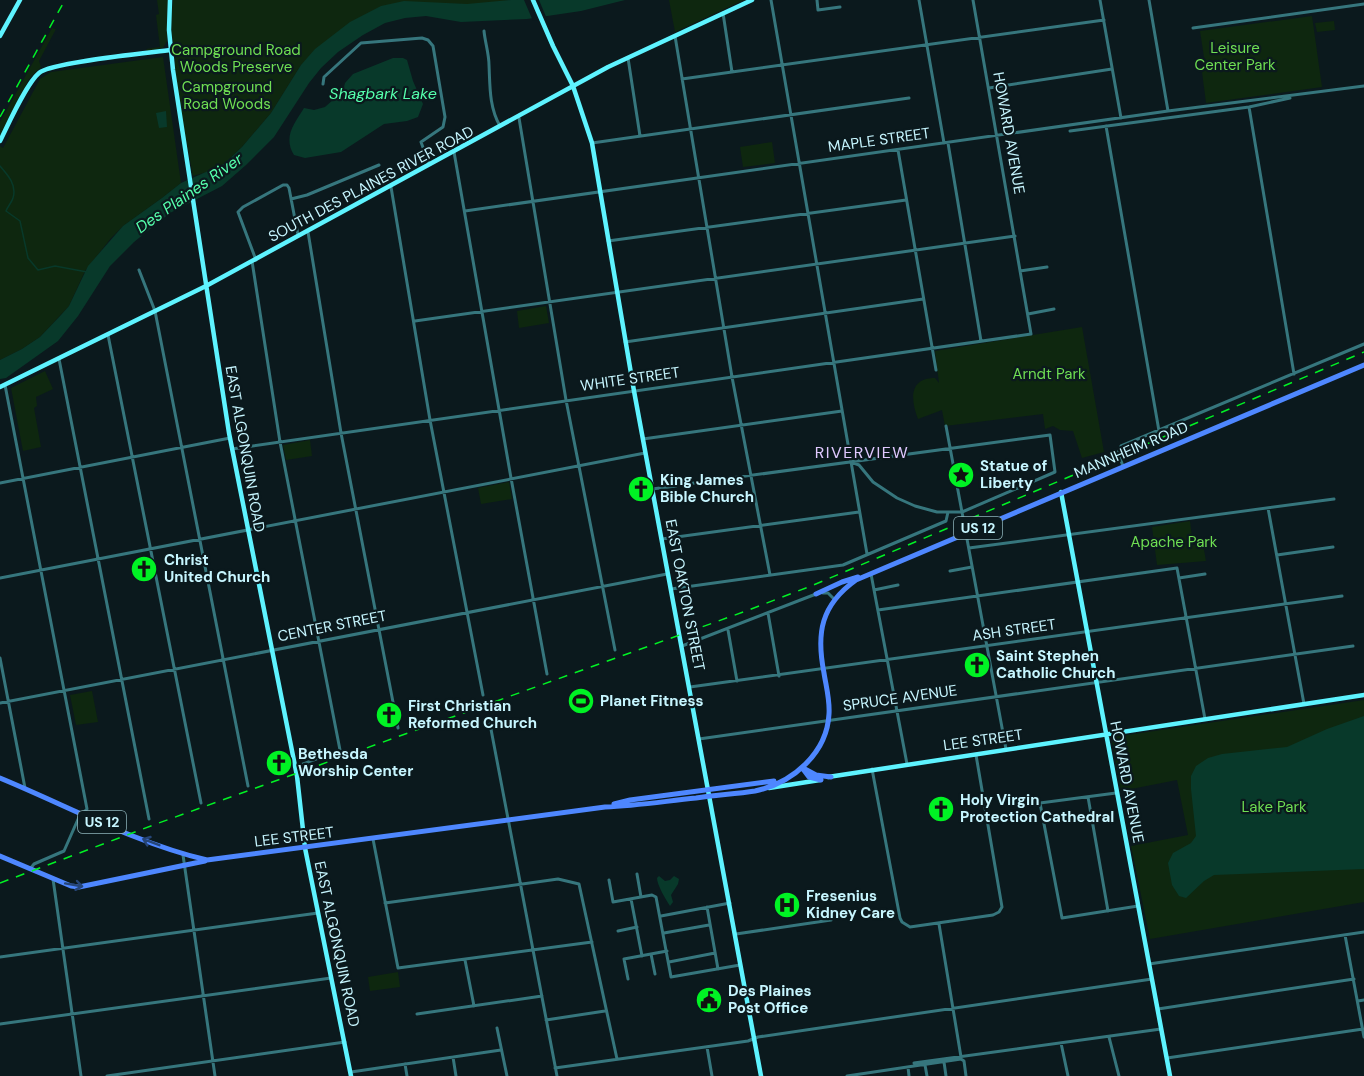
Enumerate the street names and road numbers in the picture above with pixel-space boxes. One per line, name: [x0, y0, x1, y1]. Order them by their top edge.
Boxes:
street label: HOWARD AVENUE: [988, 70, 1030, 196]
street label: SOUTH DES PLAINES RIVER ROAD: [265, 121, 477, 247]
street label: MAPLE STREET: [827, 123, 931, 157]
street label: WHITE STREET: [579, 362, 681, 396]
street label: EAST ALGONQUIN ROAD: [220, 364, 270, 534]
street label: MANNHEIM ROAD: [1071, 417, 1191, 483]
road number: US 12: [954, 517, 1002, 539]
street label: EAST OAKTON STREET: [661, 518, 709, 672]
street label: CENTER STREET: [276, 606, 388, 646]
street label: ASH STREET: [971, 614, 1057, 646]
street label: SPRUCE AVENUE: [842, 680, 958, 716]
street label: HOWARD AVENUE: [1105, 719, 1149, 845]
street label: LEE STREET: [942, 725, 1024, 755]
road number: US 12: [78, 811, 126, 833]
street label: LEE STREET: [253, 822, 335, 852]
street label: EAST ALGONQUIN ROAD: [310, 859, 364, 1029]

